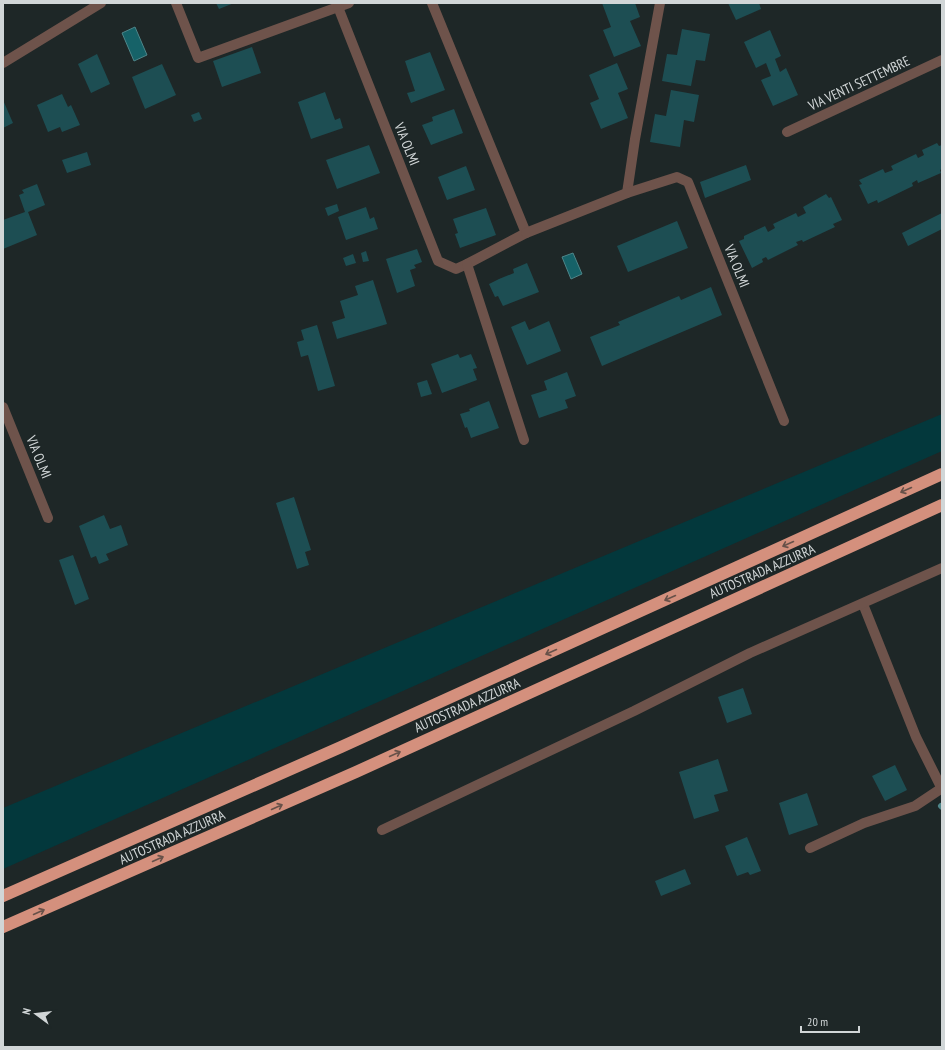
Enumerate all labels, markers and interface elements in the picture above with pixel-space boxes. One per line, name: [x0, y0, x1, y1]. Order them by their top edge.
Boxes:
street label: VIA VENTI SETTEMBRE: [804, 52, 913, 115]
street label: VIA OLMI: [390, 119, 424, 168]
street label: VIA OLMI: [720, 241, 754, 290]
street label: VIA OLMI: [22, 432, 56, 481]
one-way arrow: [901, 487, 913, 495]
street label: AUTOSTRADA AZZURRA: [706, 539, 818, 602]
one-way arrow: [782, 541, 794, 548]
one-way arrow: [664, 595, 676, 602]
one-way arrow: [546, 648, 558, 656]
street label: AUTOSTRADA AZZURRA: [411, 673, 523, 736]
one-way arrow: [389, 750, 401, 757]
one-way arrow: [270, 803, 282, 810]
street label: AUTOSTRADA AZZURRA: [116, 805, 228, 868]
one-way arrow: [151, 855, 163, 863]
one-way arrow: [32, 908, 44, 915]
north arrow: [16, 994, 56, 1034]
text: N: [19, 1007, 34, 1016]
scale bar: [801, 1008, 859, 1034]
text: 20 m: [807, 1014, 828, 1029]

